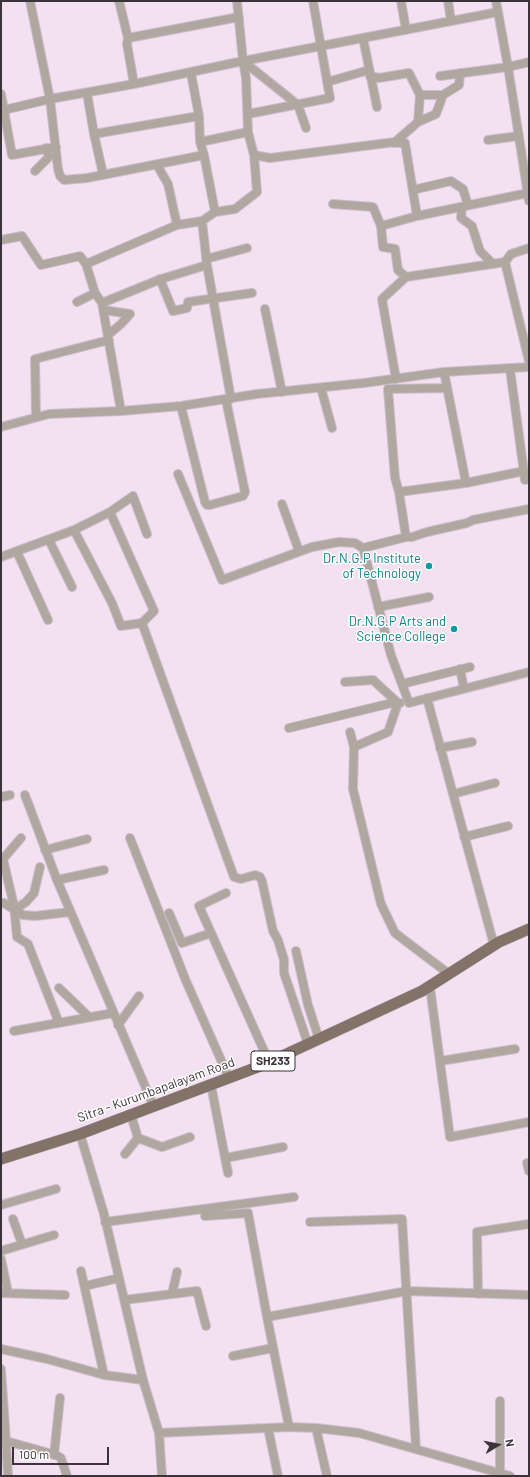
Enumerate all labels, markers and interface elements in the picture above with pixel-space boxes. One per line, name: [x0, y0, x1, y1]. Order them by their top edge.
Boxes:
place label: Dr.N.G.P Institute of Technology: [323, 551, 421, 582]
marker: Dr.N.G.P Institute of Technology: [424, 561, 434, 571]
place label: Dr.N.G.P Arts and Science College: [349, 614, 446, 645]
marker: Dr.N.G.P Arts and Science College: [449, 624, 459, 634]
road number: SH233: [251, 1051, 295, 1071]
street label: Sitra - Kurumbapalayam Road: [75, 1054, 237, 1126]
north arrow: [478, 1425, 518, 1465]
text: N: [503, 1438, 517, 1448]
scale bar: [14, 1439, 111, 1465]
text: 100 m: [19, 1447, 49, 1461]

